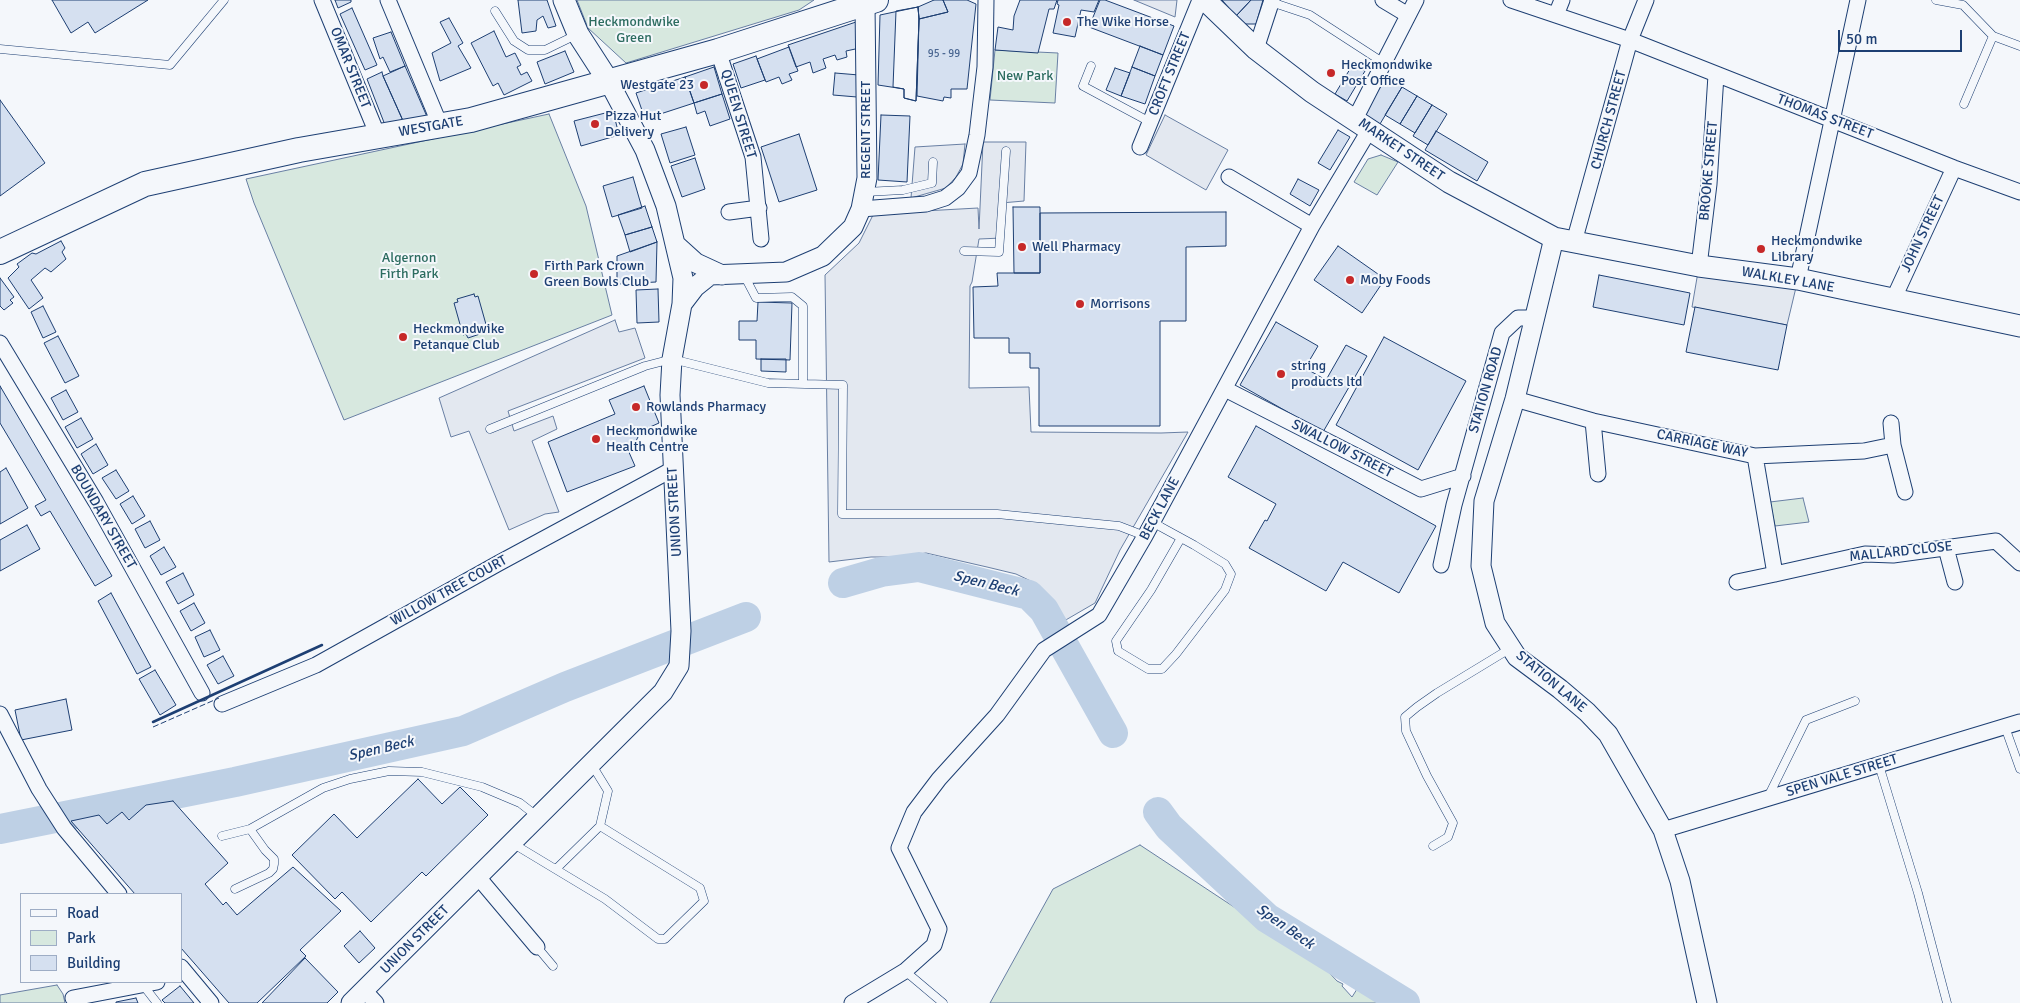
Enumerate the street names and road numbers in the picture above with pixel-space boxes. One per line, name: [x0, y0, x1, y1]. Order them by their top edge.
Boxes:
street label: OMAR STREET: [326, 25, 374, 111]
street label: CROFT STREET: [1146, 30, 1194, 118]
street label: QUEEN STREET: [716, 67, 760, 161]
street label: CHURCH STREET: [1588, 69, 1630, 171]
street label: REGENT STREET: [858, 81, 874, 179]
street label: THOMAS STREET: [1775, 91, 1875, 143]
street label: WESTGATE: [397, 113, 465, 141]
street label: MARKET STREET: [1355, 115, 1447, 185]
street label: BROOKE STREET: [1696, 121, 1722, 221]
street label: JOHN STREET: [1898, 193, 1948, 275]
street label: WALKLEY LANE: [1740, 264, 1836, 296]
street label: STATION ROAD: [1466, 345, 1506, 435]
street label: SWALLOW STREET: [1289, 416, 1395, 482]
street label: CARRIAGE WAY: [1655, 426, 1749, 462]
street label: BOUNDARY STREET: [66, 462, 140, 572]
street label: UNION STREET: [664, 467, 686, 557]
street label: BECK LANE: [1136, 474, 1184, 544]
street label: MALLARD CLOSE: [1849, 538, 1953, 566]
street label: WILLOW TREE COURT: [388, 552, 510, 630]
street label: STATION LANE: [1512, 648, 1590, 716]
street label: SPEN VALE STREET: [1784, 751, 1900, 801]
street label: UNION STREET: [377, 902, 453, 978]

